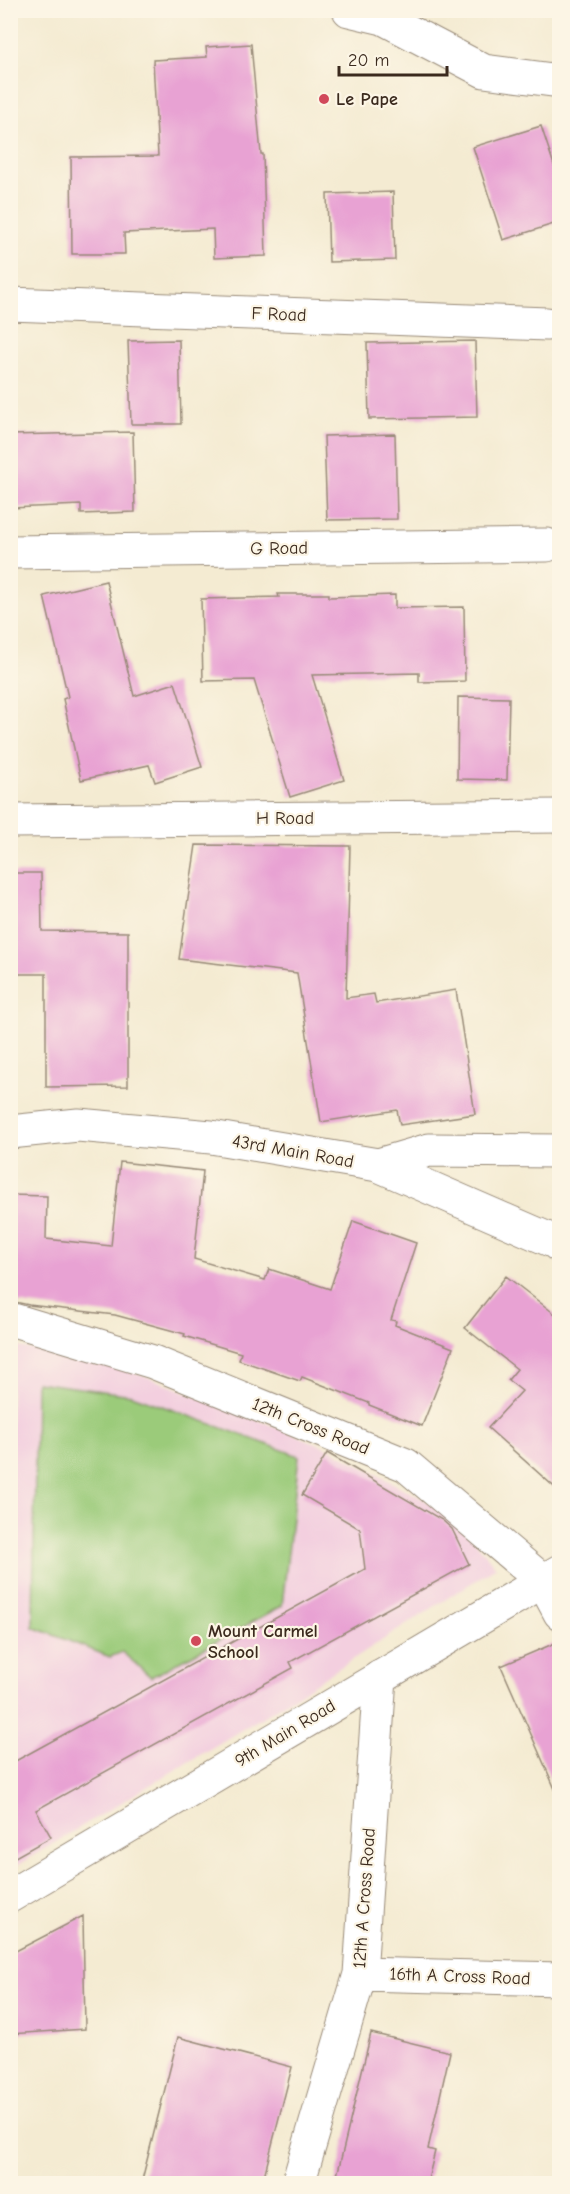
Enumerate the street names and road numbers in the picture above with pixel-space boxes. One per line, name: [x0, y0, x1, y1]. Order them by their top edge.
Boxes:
street label: F Road: [251, 303, 307, 326]
street label: G Road: [250, 537, 308, 560]
street label: H Road: [256, 808, 314, 829]
street label: 43rd Main Road: [230, 1130, 355, 1173]
street label: 12th Cross Road: [249, 1393, 372, 1460]
street label: 9th Main Road: [231, 1695, 339, 1772]
street label: 12th A Cross Road: [349, 1827, 380, 1969]
street label: 16th A Cross Road: [389, 1964, 531, 1989]

